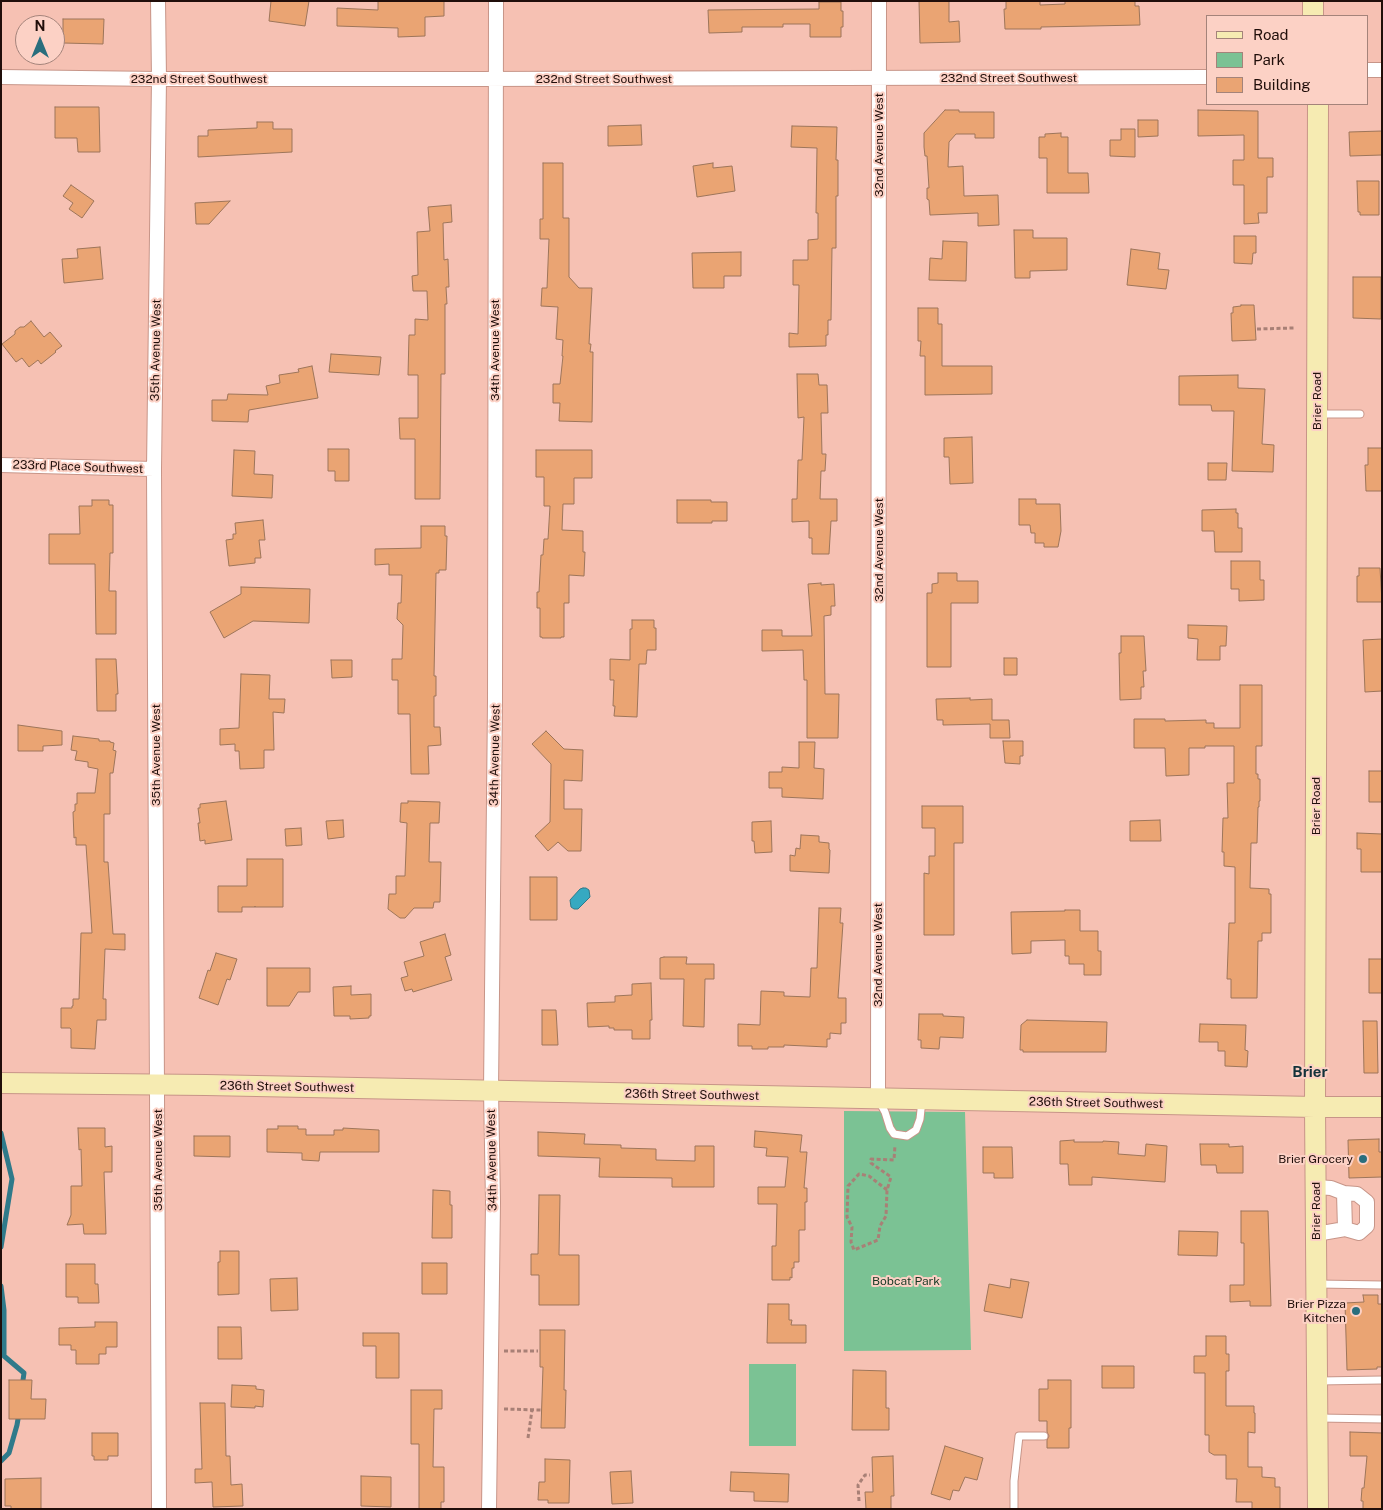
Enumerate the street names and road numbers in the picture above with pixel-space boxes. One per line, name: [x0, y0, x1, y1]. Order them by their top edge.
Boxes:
street label: 232nd Street Southwest: [941, 71, 1077, 85]
street label: 232nd Street Southwest: [131, 72, 267, 86]
street label: 232nd Street Southwest: [536, 72, 672, 86]
street label: 32nd Avenue West: [872, 93, 886, 197]
street label: 35th Avenue West: [148, 299, 164, 401]
street label: 34th Avenue West: [488, 299, 502, 401]
street label: Brier Road: [1310, 372, 1324, 430]
street label: 233rd Place Southwest: [12, 458, 144, 476]
street label: 32nd Avenue West: [872, 498, 886, 602]
street label: 35th Avenue West: [149, 704, 163, 806]
street label: 34th Avenue West: [487, 704, 503, 806]
street label: Brier Road: [1309, 777, 1323, 835]
street label: 32nd Avenue West: [871, 903, 885, 1007]
street label: 236th Street Southwest: [220, 1079, 354, 1095]
street label: 236th Street Southwest: [625, 1087, 759, 1103]
street label: 236th Street Southwest: [1029, 1095, 1163, 1111]
street label: 35th Avenue West: [151, 1109, 165, 1211]
street label: 34th Avenue West: [484, 1109, 500, 1211]
street label: Brier Road: [1309, 1182, 1323, 1240]

